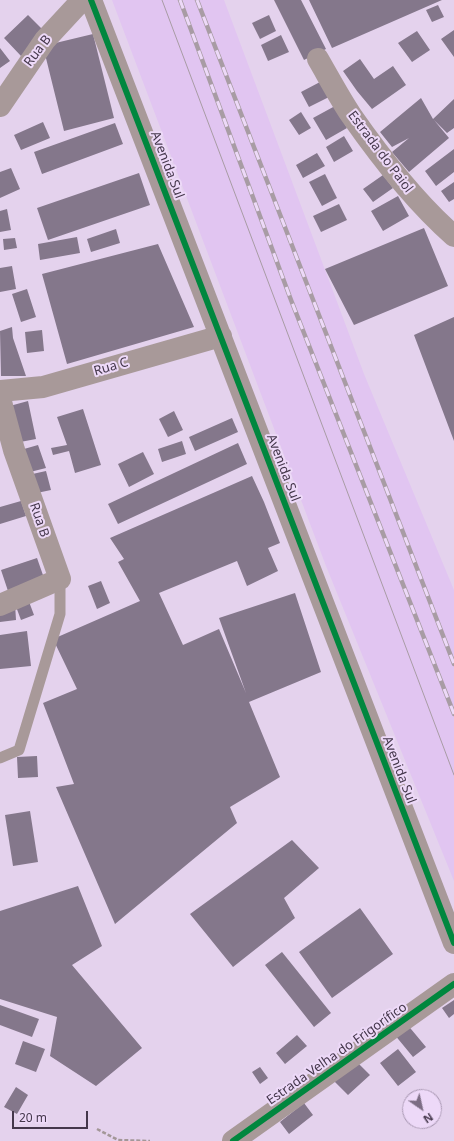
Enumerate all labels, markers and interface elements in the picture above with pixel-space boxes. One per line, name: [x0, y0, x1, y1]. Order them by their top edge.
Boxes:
street label: Rua B: [21, 32, 55, 70]
street label: Estrada do Paiol: [344, 108, 416, 196]
street label: Avenida Sul: [147, 129, 187, 201]
street label: Rua C: [92, 355, 130, 379]
street label: Avenida Sul: [263, 432, 303, 504]
street label: Rua B: [26, 501, 52, 539]
street label: Avenida Sul: [379, 734, 419, 806]
street label: Estrada Velha do Frigorífico: [264, 1000, 410, 1108]
north arrow: [402, 1089, 442, 1129]
scale bar: [14, 1103, 90, 1129]
text: 20 m: [19, 1109, 47, 1126]
text: N: [421, 1110, 436, 1127]

